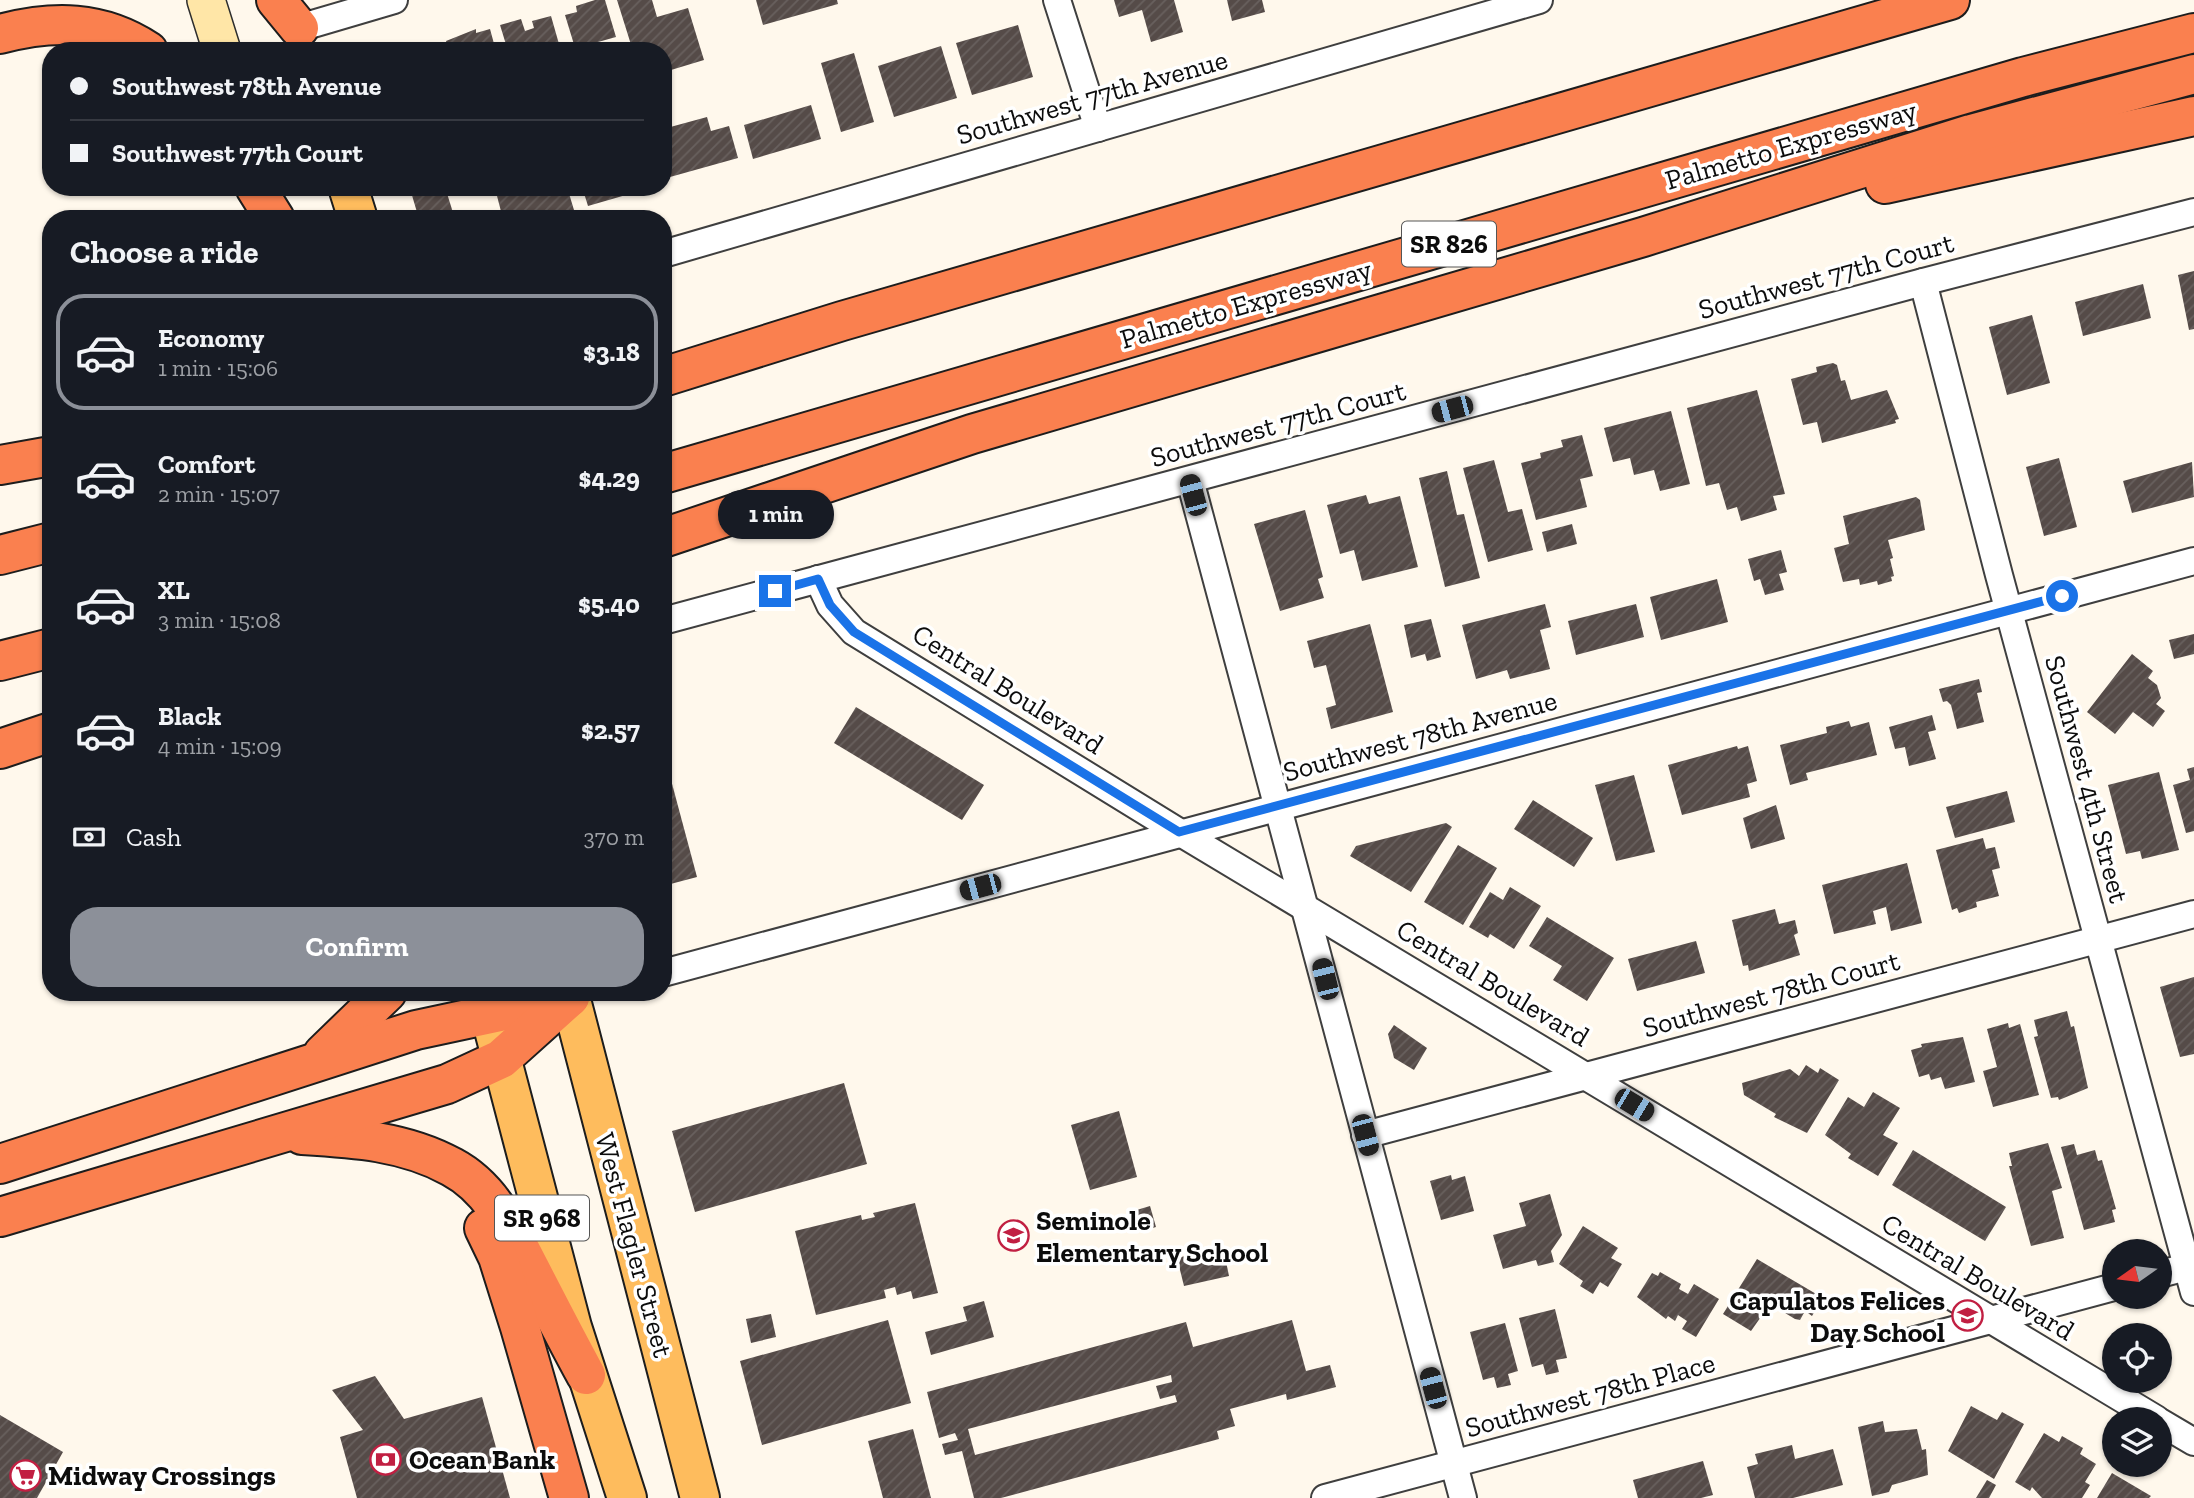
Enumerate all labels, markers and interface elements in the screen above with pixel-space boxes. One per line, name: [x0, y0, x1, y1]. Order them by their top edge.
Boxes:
street label: Southwest 77th Avenue: [953, 43, 1231, 151]
text: Southwest 78th Avenue: [112, 70, 381, 102]
street label: Palmetto Expressway: [1661, 93, 1921, 197]
text: Southwest 77th Court: [112, 137, 363, 169]
road number: SR 826: [1402, 221, 1496, 266]
street label: Southwest 77th Court: [1695, 226, 1958, 326]
text: Choose a ride: [70, 233, 258, 271]
street label: Palmetto Expressway: [1116, 252, 1376, 356]
icon: car: [74, 321, 137, 384]
text: Economy: [158, 322, 264, 354]
text: $3.18: [583, 336, 640, 368]
text: 1 min · 15:06: [158, 354, 278, 382]
street label: Southwest 77th Court: [1147, 374, 1410, 474]
car: [1429, 393, 1476, 425]
icon: car: [74, 447, 137, 510]
text: Comfort: [158, 448, 255, 480]
text: $4.29: [579, 462, 640, 494]
car: [1178, 472, 1209, 518]
text: 2 min · 15:07: [158, 480, 280, 508]
callout: 1 min: [717, 490, 833, 538]
text: 1 min: [749, 500, 803, 528]
icon: car: [74, 573, 137, 636]
text: XL: [158, 574, 190, 606]
route end: [759, 575, 791, 607]
route start: [2046, 580, 2078, 612]
text: $5.40: [578, 588, 640, 620]
text: 3 min · 15:08: [158, 606, 281, 634]
street label: Central Boulevard: [906, 617, 1110, 761]
street label: Southwest 4th Street: [2038, 652, 2136, 907]
street label: Southwest 78th Avenue: [1279, 684, 1561, 788]
icon: car: [74, 699, 137, 762]
text: Black: [158, 700, 221, 732]
text: $2.57: [581, 714, 640, 746]
text: 4 min · 15:09: [158, 732, 282, 760]
icon: cash: [70, 818, 108, 856]
text: Cash: [126, 821, 181, 853]
text: 370 m: [584, 823, 644, 851]
car: [957, 871, 1004, 903]
button: Confirm: [70, 907, 644, 987]
street label: Central Boulevard: [1391, 913, 1595, 1053]
street label: Southwest 78th Court: [1639, 944, 1904, 1044]
car: [1310, 956, 1341, 1002]
car: [1611, 1085, 1658, 1125]
car: [1350, 1112, 1381, 1158]
street label: West Flagler Street: [588, 1129, 680, 1361]
road number: SR 968: [495, 1196, 589, 1240]
place label: Seminole Elementary School: [1036, 1204, 1268, 1269]
street label: Central Boulevard: [1876, 1207, 2080, 1347]
school or university icon: Seminole Elementary School: [996, 1219, 1030, 1253]
north arrow: [2102, 1239, 2172, 1309]
map controls: [2102, 1239, 2172, 1477]
place label: Capulatos Felices Day School: [1730, 1284, 1945, 1349]
school or university icon: Capulatos Felices Day School: [1951, 1299, 1985, 1333]
button: locate: [2102, 1323, 2172, 1393]
street label: Southwest 78th Place: [1461, 1346, 1719, 1444]
car: [1418, 1365, 1449, 1411]
button: layers: [2102, 1407, 2172, 1477]
bank icon: Ocean Bank: [369, 1442, 403, 1476]
place label: Ocean Bank: [409, 1443, 556, 1476]
supermarket icon: Midway Crossings: [8, 1458, 42, 1492]
place label: Midway Crossings: [48, 1459, 276, 1492]

